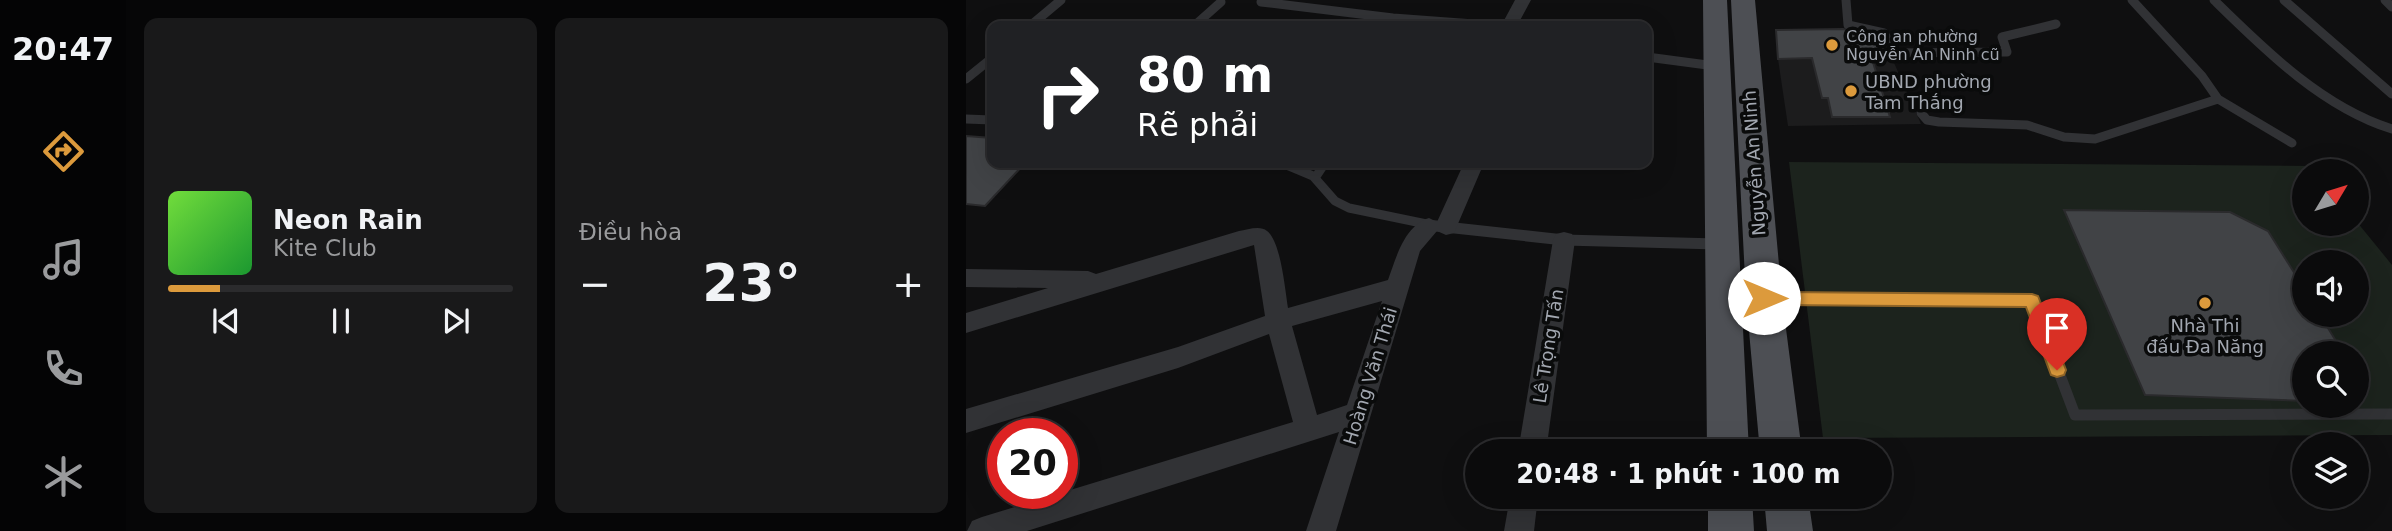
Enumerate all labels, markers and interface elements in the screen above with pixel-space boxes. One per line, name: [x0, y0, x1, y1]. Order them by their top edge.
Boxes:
place label: Công an phường Nguyễn An Ninh cũ: [1846, 27, 2000, 64]
text: 20:47: [12, 30, 114, 68]
marker: Công an phường Nguyễn An Ninh cũ: [1824, 37, 1840, 53]
text: 80 m: [1137, 47, 1273, 104]
icon: right: [1022, 49, 1113, 140]
place label: UBND phường Tam Thắng: [1864, 71, 1992, 113]
marker: UBND phường Tam Thắng: [1843, 83, 1859, 99]
street label: Nguyễn An Ninh: [1738, 89, 1770, 237]
text: Rẽ phải: [1137, 106, 1258, 144]
icon: directions: [39, 127, 88, 176]
north arrow: [2292, 159, 2370, 236]
map controls: [2292, 159, 2369, 509]
text: Neon Rain: [273, 205, 423, 235]
text: Điều hòa: [579, 219, 682, 245]
icon: music: [39, 235, 88, 284]
text: Kite Club: [273, 235, 377, 261]
button: sound: [2292, 250, 2369, 327]
text: 23°: [702, 253, 801, 313]
position arrow: [1727, 261, 1801, 335]
text: −: [579, 262, 611, 306]
text: +: [892, 262, 924, 306]
street label: Lê Trọng Tấn: [1529, 287, 1567, 405]
marker: Nhà Thi đấu Đa Năng: [2197, 295, 2213, 311]
pin: [2027, 298, 2087, 370]
icon: previous: [207, 302, 245, 340]
icon: pause: [322, 302, 360, 340]
icon: next: [437, 302, 475, 340]
street label: Hoàng Văn Thái: [1339, 305, 1401, 447]
icon: arrive: [2038, 309, 2076, 347]
place label: Nhà Thi đấu Đa Năng: [2146, 315, 2264, 357]
button: search: [2292, 341, 2369, 418]
icon: phone: [39, 344, 88, 393]
speed limit sign: 20: [987, 418, 1078, 509]
button: layers: [2292, 432, 2369, 509]
icon: climate: [39, 452, 88, 501]
text: 20:48 · 1 phút · 100 m: [1516, 459, 1841, 489]

